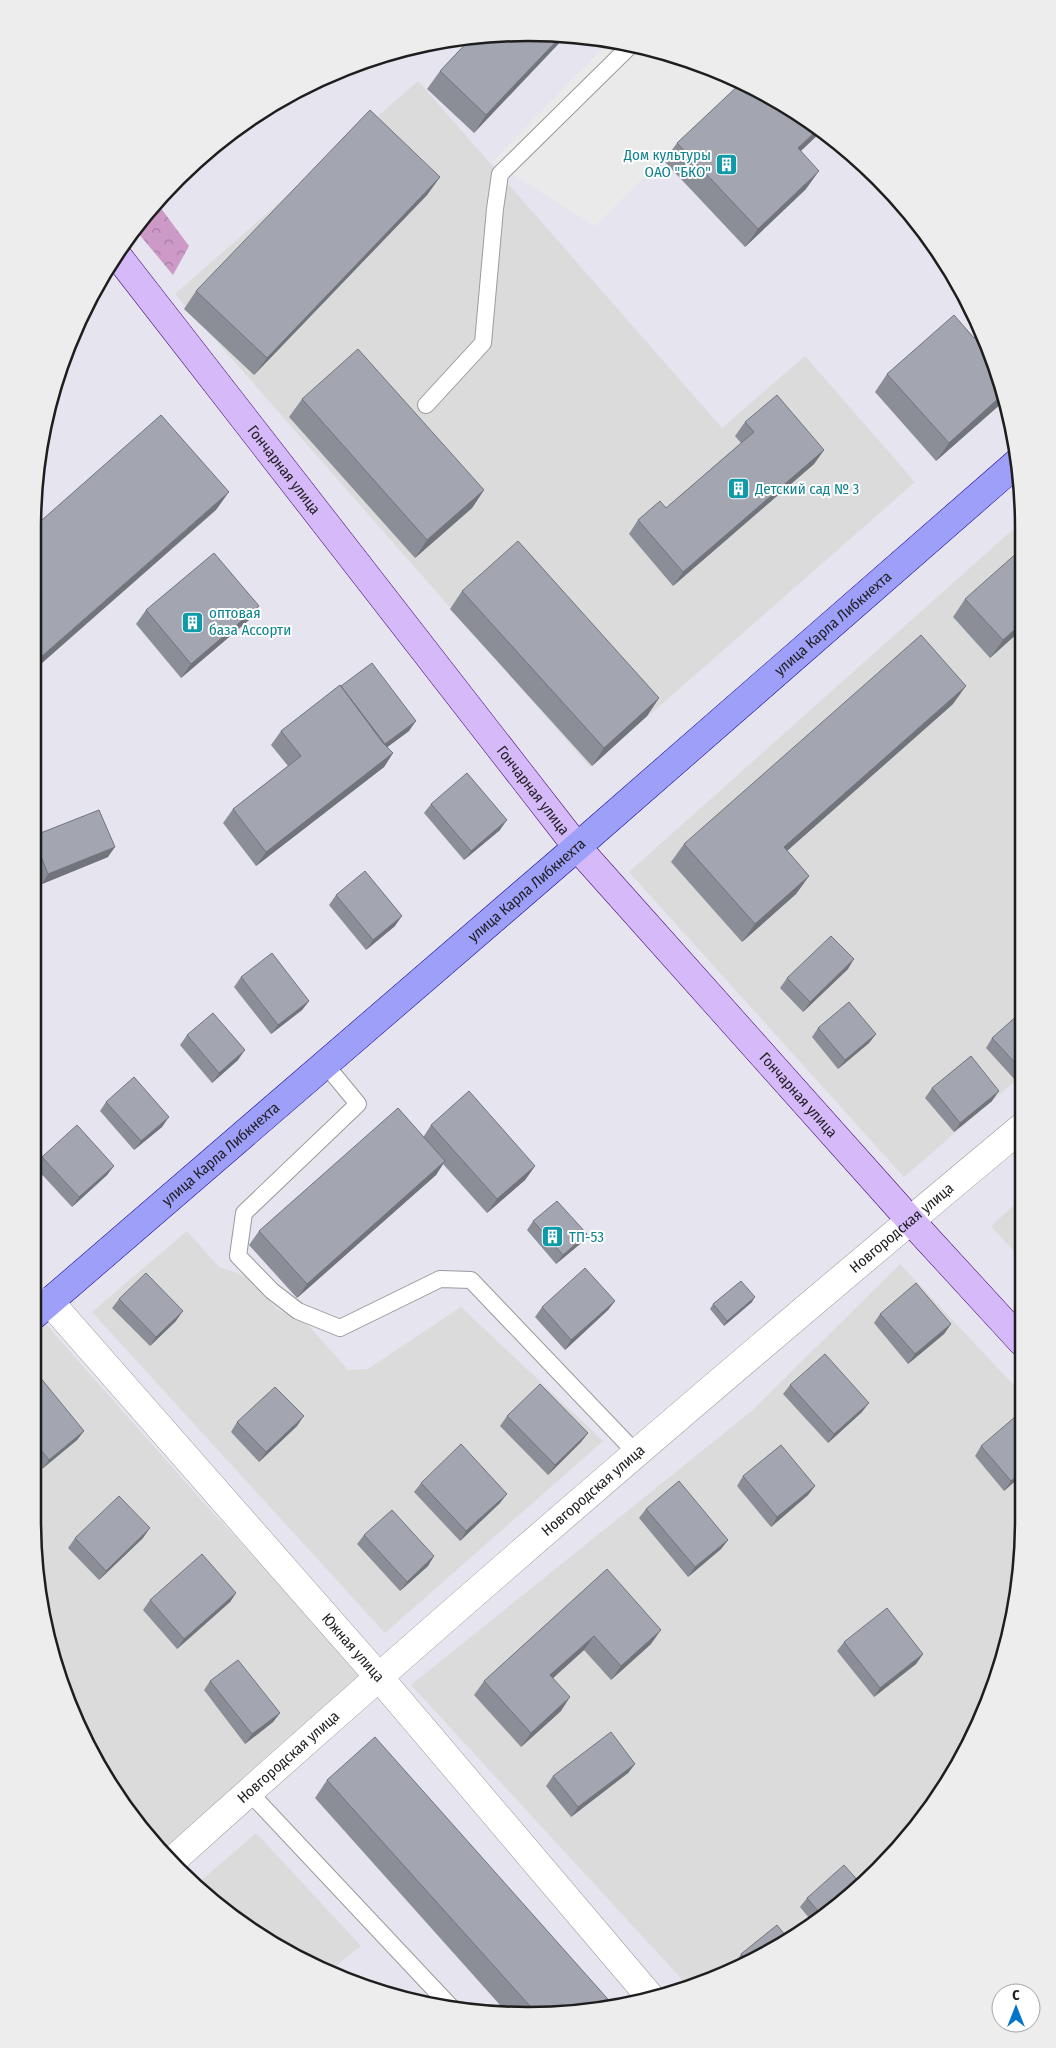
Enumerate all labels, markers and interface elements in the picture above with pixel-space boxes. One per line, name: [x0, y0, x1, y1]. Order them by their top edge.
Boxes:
place label: Дом культуры ОАО "БКО": [623, 146, 711, 181]
building icon: Дом культуры ОАО "БКО": [715, 152, 739, 176]
street label: Гончарная улица: [244, 422, 324, 518]
building icon: Детский сад № 3: [727, 477, 751, 501]
place label: Детский сад № 3: [754, 480, 860, 498]
street label: улица Карла Либкнехта: [771, 568, 895, 679]
place label: оптовая база Ассорти: [209, 604, 291, 639]
building icon: оптовая база Ассорти: [181, 610, 205, 634]
street label: Гончарная улица: [493, 742, 573, 839]
street label: улица Карла Либкнехта: [464, 835, 589, 946]
street label: Гончарная улица: [756, 1049, 841, 1141]
street label: улица Карла Либкнехта: [158, 1098, 283, 1210]
street label: Новгородская улица: [846, 1179, 957, 1277]
building icon: ТП-53: [541, 1225, 565, 1249]
place label: ТП-53: [569, 1228, 604, 1246]
street label: Новгородская улица: [538, 1441, 648, 1540]
street label: Южная улица: [318, 1609, 388, 1686]
street label: Новгородская улица: [234, 1707, 343, 1807]
north arrow: [991, 1983, 1041, 2033]
text: С: [1012, 1987, 1020, 2004]

